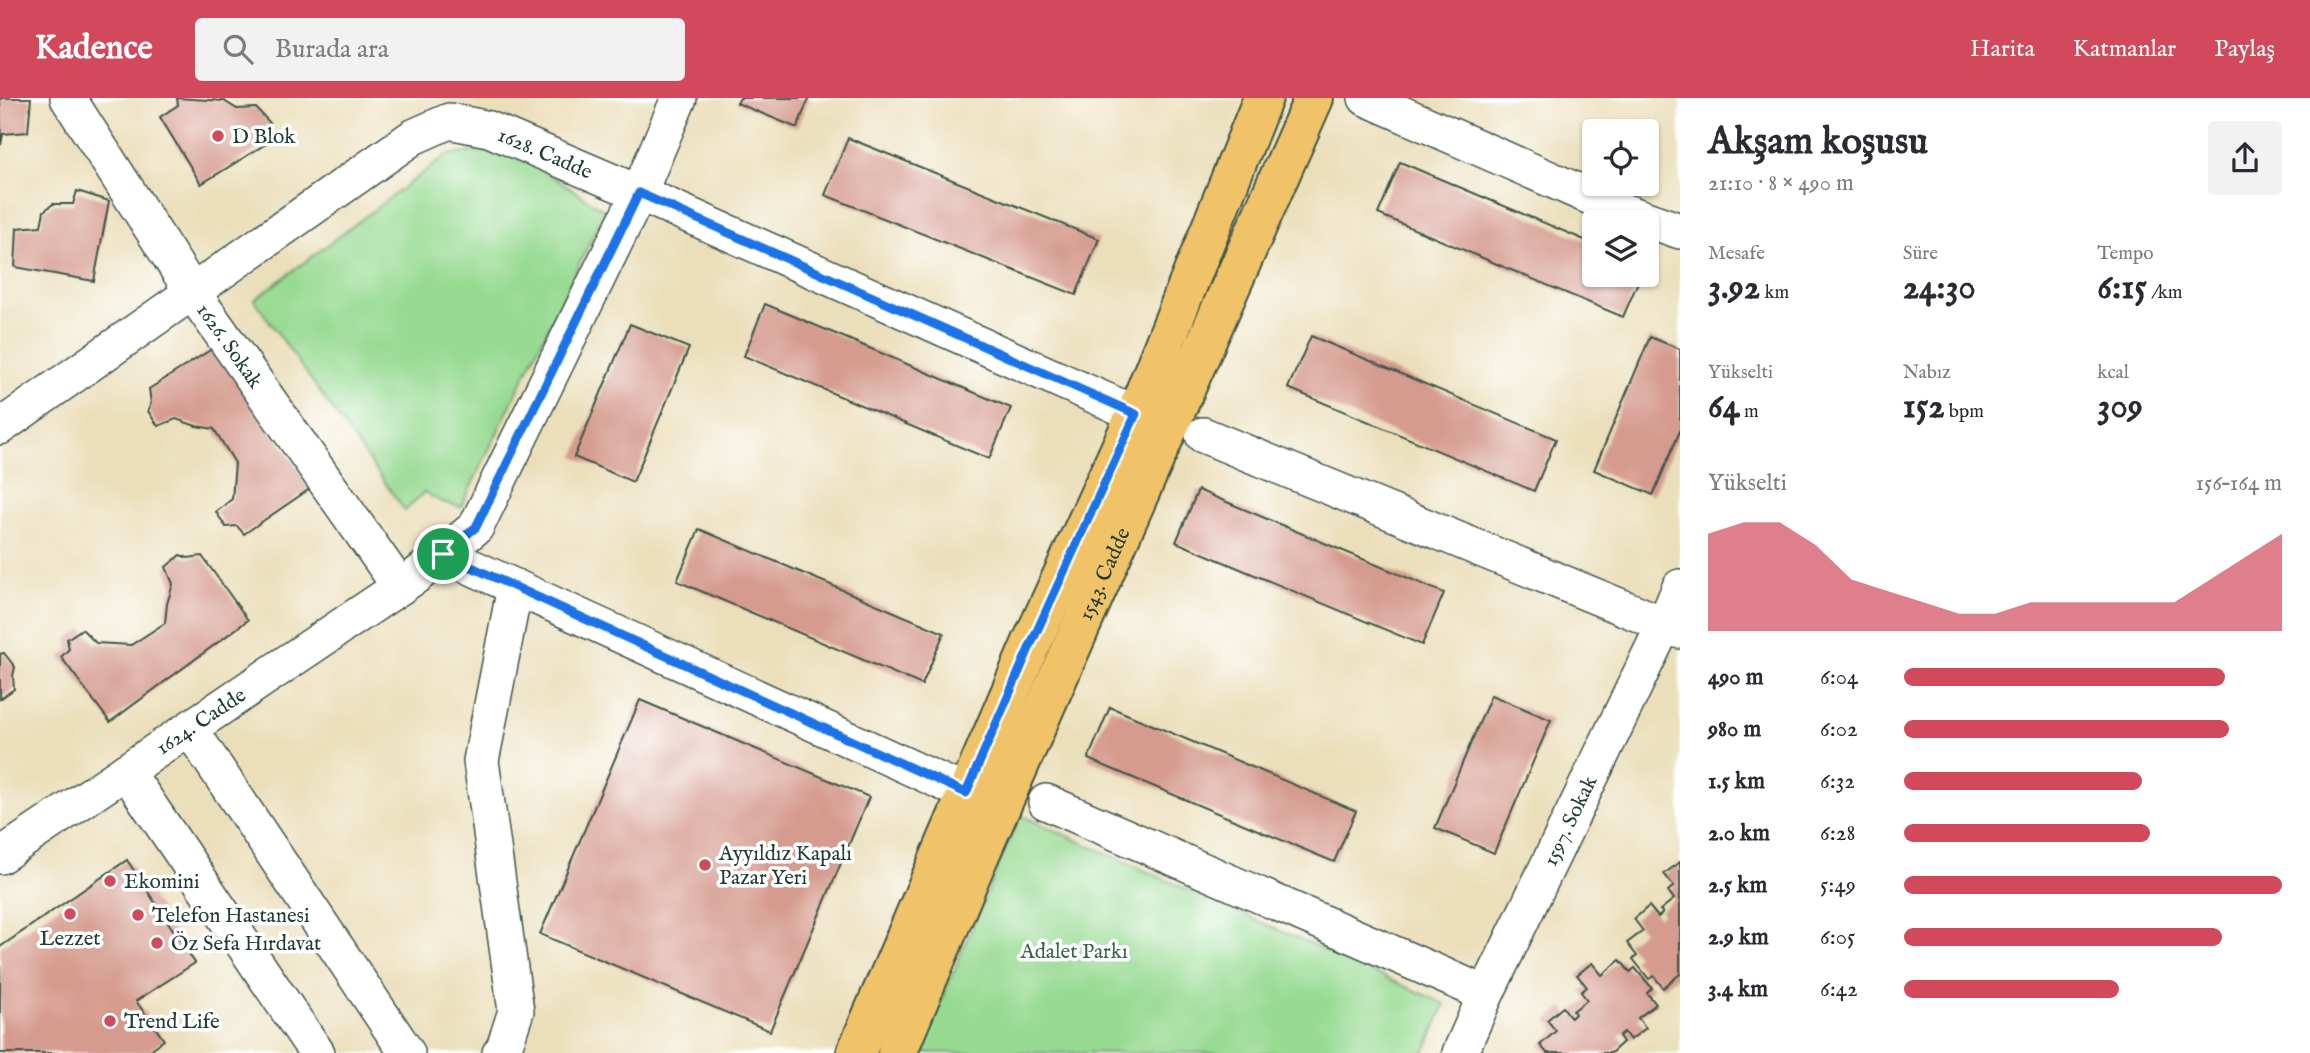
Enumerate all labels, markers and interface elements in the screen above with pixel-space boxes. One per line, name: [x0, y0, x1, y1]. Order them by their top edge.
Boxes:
search box: [195, 18, 685, 81]
text: Kadence: [35, 28, 153, 70]
icon: search: [219, 30, 257, 68]
text: Burada ara: [275, 33, 389, 66]
text: Harita: [1970, 34, 2035, 65]
text: Katmanlar: [2073, 34, 2176, 65]
text: Paylaş: [2214, 34, 2275, 65]
map controls: [1582, 119, 1659, 287]
button: locate: [1582, 119, 1659, 196]
text: Akşam koşusu: [1708, 119, 1928, 167]
button: share: [2208, 121, 2282, 195]
street label: 1628. Cadde: [493, 122, 596, 187]
place label: D Blok: [232, 124, 296, 151]
marker: D Blok: [210, 128, 226, 144]
text: 21:10 · 8 × 490 m: [1708, 169, 1854, 198]
button: layers: [1582, 210, 1659, 287]
text: Mesafe: [1708, 242, 1765, 266]
text: Süre: [1903, 242, 1938, 266]
text: Tempo: [2097, 242, 2153, 266]
text: 3.92: [1708, 266, 1760, 311]
text: 24:30: [1903, 266, 1976, 311]
text: 6:15: [2097, 266, 2147, 311]
text: km: [1760, 281, 1789, 305]
text: /km: [2147, 281, 2183, 305]
street label: 1626. Sokak: [190, 299, 269, 395]
text: Yükselti: [1708, 361, 1773, 385]
text: Nabız: [1903, 361, 1951, 385]
text: kcal: [2097, 361, 2129, 385]
text: 64: [1708, 385, 1740, 430]
text: 152: [1903, 385, 1945, 430]
text: 309: [2097, 385, 2143, 430]
text: m: [1740, 400, 1759, 424]
text: bpm: [1945, 400, 1984, 424]
text: Yükselti: [1708, 469, 1787, 498]
text: 156–164 m: [2195, 469, 2282, 498]
street label: 1543. Cadde: [1073, 523, 1138, 625]
pin: [413, 524, 473, 584]
icon: arrive: [424, 535, 462, 573]
text: 490 m: [1708, 663, 1763, 692]
text: 6:04: [1820, 663, 1858, 692]
street label: 1624. Cadde: [152, 682, 252, 762]
text: 980 m: [1708, 715, 1761, 744]
text: 6:02: [1820, 715, 1858, 744]
text: 1.5 km: [1708, 767, 1765, 796]
text: 6:32: [1820, 767, 1855, 796]
street label: 1597. Sokak: [1538, 771, 1605, 871]
text: 2.0 km: [1708, 819, 1770, 848]
text: 6:28: [1820, 819, 1856, 848]
place label: Ayyıldız Kapalı Pazar Yeri: [718, 841, 852, 892]
marker: Ayyıldız Kapalı Pazar Yeri: [697, 857, 713, 873]
place label: Ekomini: [124, 869, 200, 896]
text: 2.5 km: [1708, 871, 1767, 900]
text: 5:49: [1820, 871, 1856, 900]
marker: Ekomini: [102, 873, 118, 889]
place label: Telefon Hastanesi: [152, 903, 310, 930]
marker: Lezzet: [62, 906, 78, 922]
marker: Telefon Hastanesi: [130, 907, 146, 923]
text: 2.9 km: [1708, 923, 1769, 952]
text: 6:05: [1820, 923, 1855, 952]
place label: Lezzet: [39, 926, 101, 953]
place label: Öz Sefa Hırdavat: [171, 931, 321, 958]
marker: Öz Sefa Hırdavat: [149, 935, 165, 951]
park label: Adalet Parkı: [1019, 939, 1128, 966]
text: 3.4 km: [1708, 975, 1768, 1004]
text: 6:42: [1820, 975, 1858, 1004]
place label: Trend Life: [124, 1009, 220, 1036]
marker: Trend Life: [102, 1013, 118, 1029]

